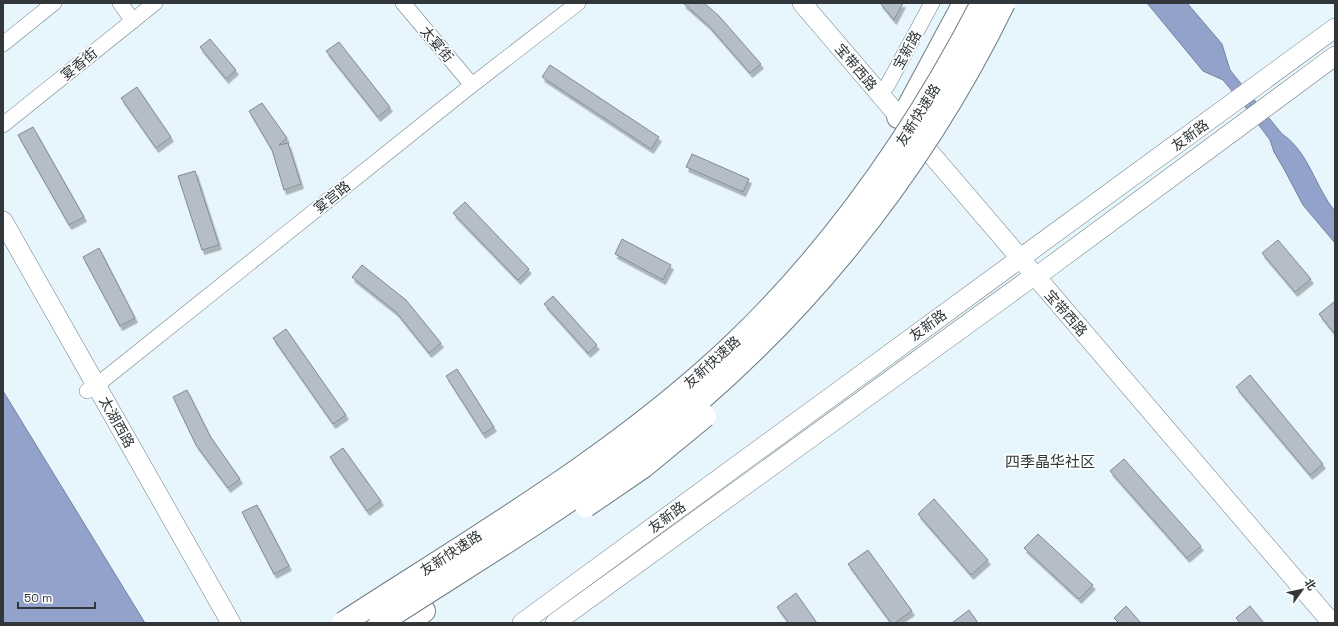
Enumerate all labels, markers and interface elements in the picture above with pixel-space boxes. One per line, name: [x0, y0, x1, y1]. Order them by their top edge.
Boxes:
street label: 太宴街: [417, 22, 457, 66]
street label: 宝新路: [889, 27, 925, 73]
street label: 宝带西路: [831, 40, 881, 94]
street label: 宴香街: [57, 44, 101, 84]
street label: 友新快速路: [892, 81, 944, 149]
street label: 友新路: [1168, 115, 1212, 155]
street label: 宴宫路: [310, 177, 354, 217]
street label: 宝带西路: [1041, 286, 1091, 340]
street label: 友新路: [906, 305, 950, 345]
street label: 友新快速路: [680, 332, 744, 392]
street label: 太湖西路: [96, 393, 138, 451]
district label: 四季晶华社区: [1005, 452, 1095, 471]
street label: 友新路: [645, 497, 689, 537]
street label: 友新快速路: [417, 526, 485, 580]
north arrow: [1282, 570, 1322, 610]
text: 北: [1302, 576, 1319, 593]
scale bar: [18, 584, 95, 610]
text: 50 m: [24, 590, 52, 606]

